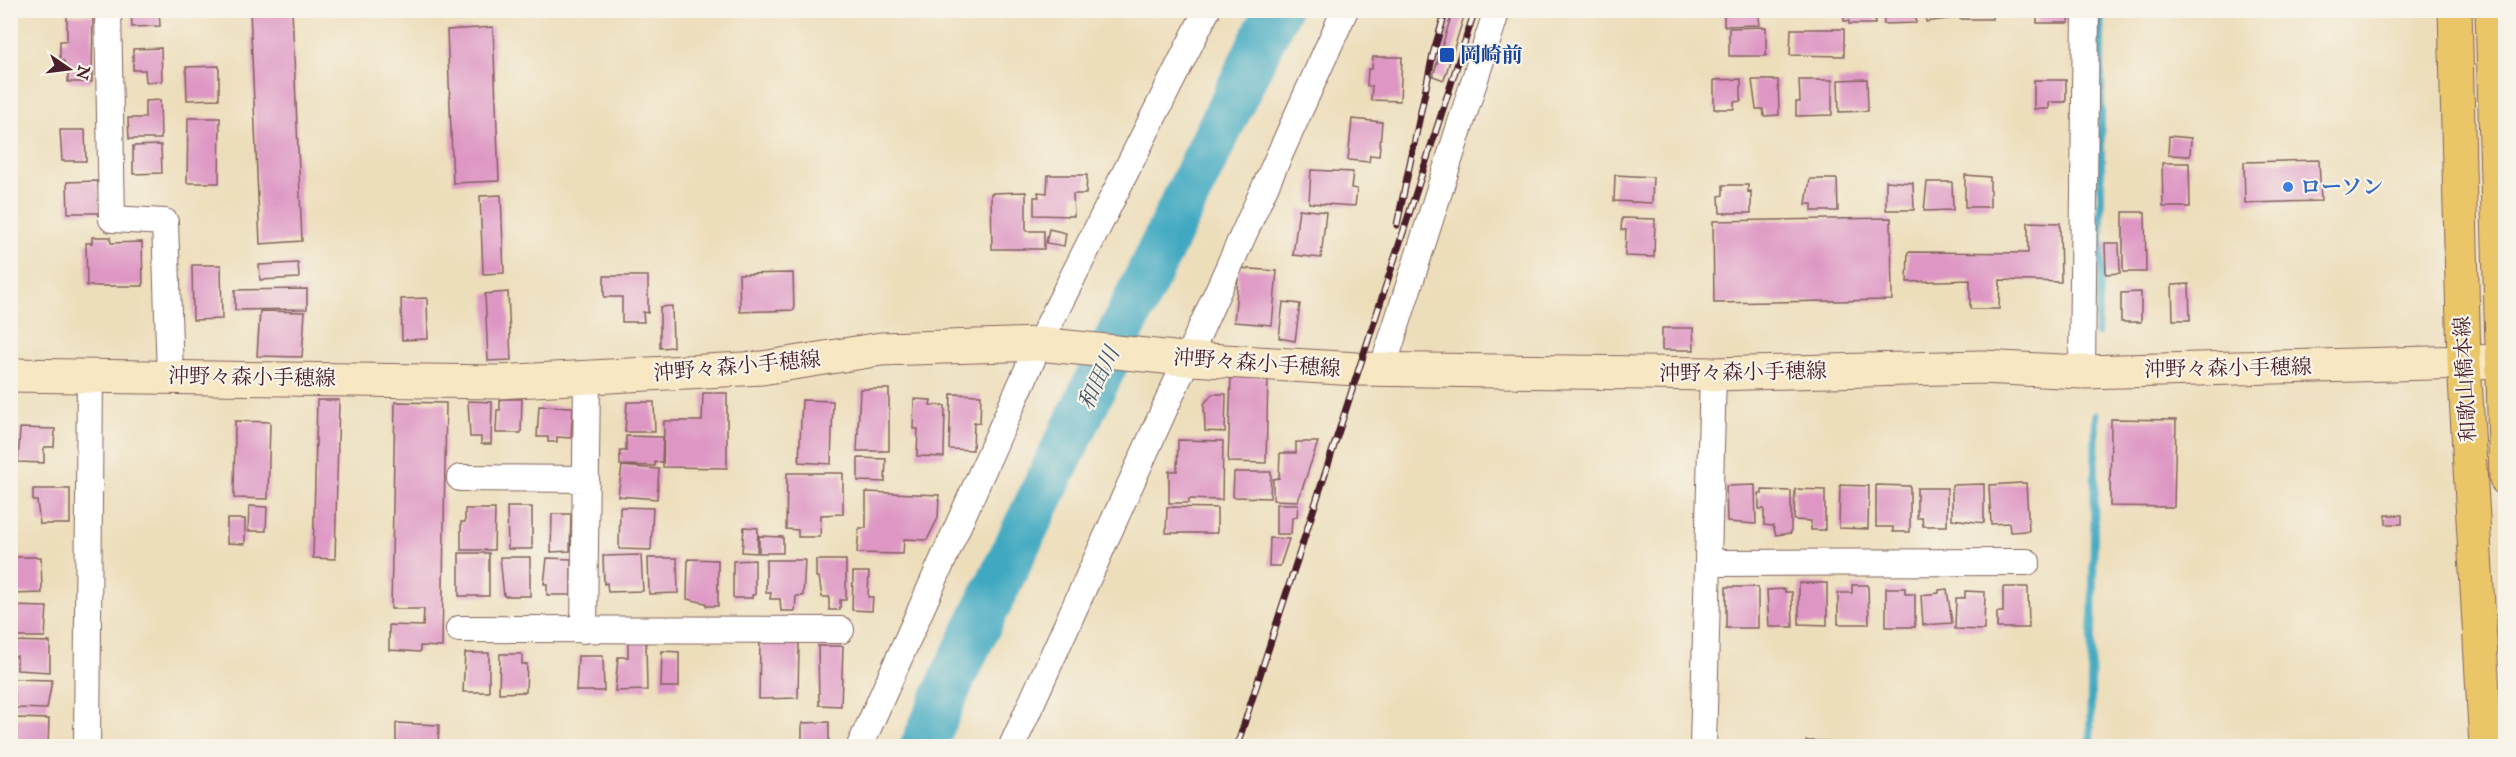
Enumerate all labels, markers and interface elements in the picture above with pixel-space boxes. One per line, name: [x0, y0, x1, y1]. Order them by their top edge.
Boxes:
north arrow: [39, 39, 99, 99]
place label: 岡崎前: [1460, 43, 1523, 70]
marker: 岡崎前: [1438, 46, 1456, 64]
text: N: [70, 62, 93, 81]
place label: ローソン: [2300, 175, 2383, 202]
marker: ローソン: [2281, 180, 2295, 194]
street label: 和歌山橋本線: [2450, 315, 2483, 443]
water label: 和田川: [1073, 341, 1128, 415]
street label: 沖野々森小手穂線: [1172, 345, 1342, 384]
street label: 沖野々森小手穂線: [652, 347, 822, 388]
street label: 沖野々森小手穂線: [2144, 355, 2312, 384]
street label: 沖野々森小手穂線: [1659, 359, 1827, 388]
street label: 沖野々森小手穂線: [168, 364, 336, 393]

